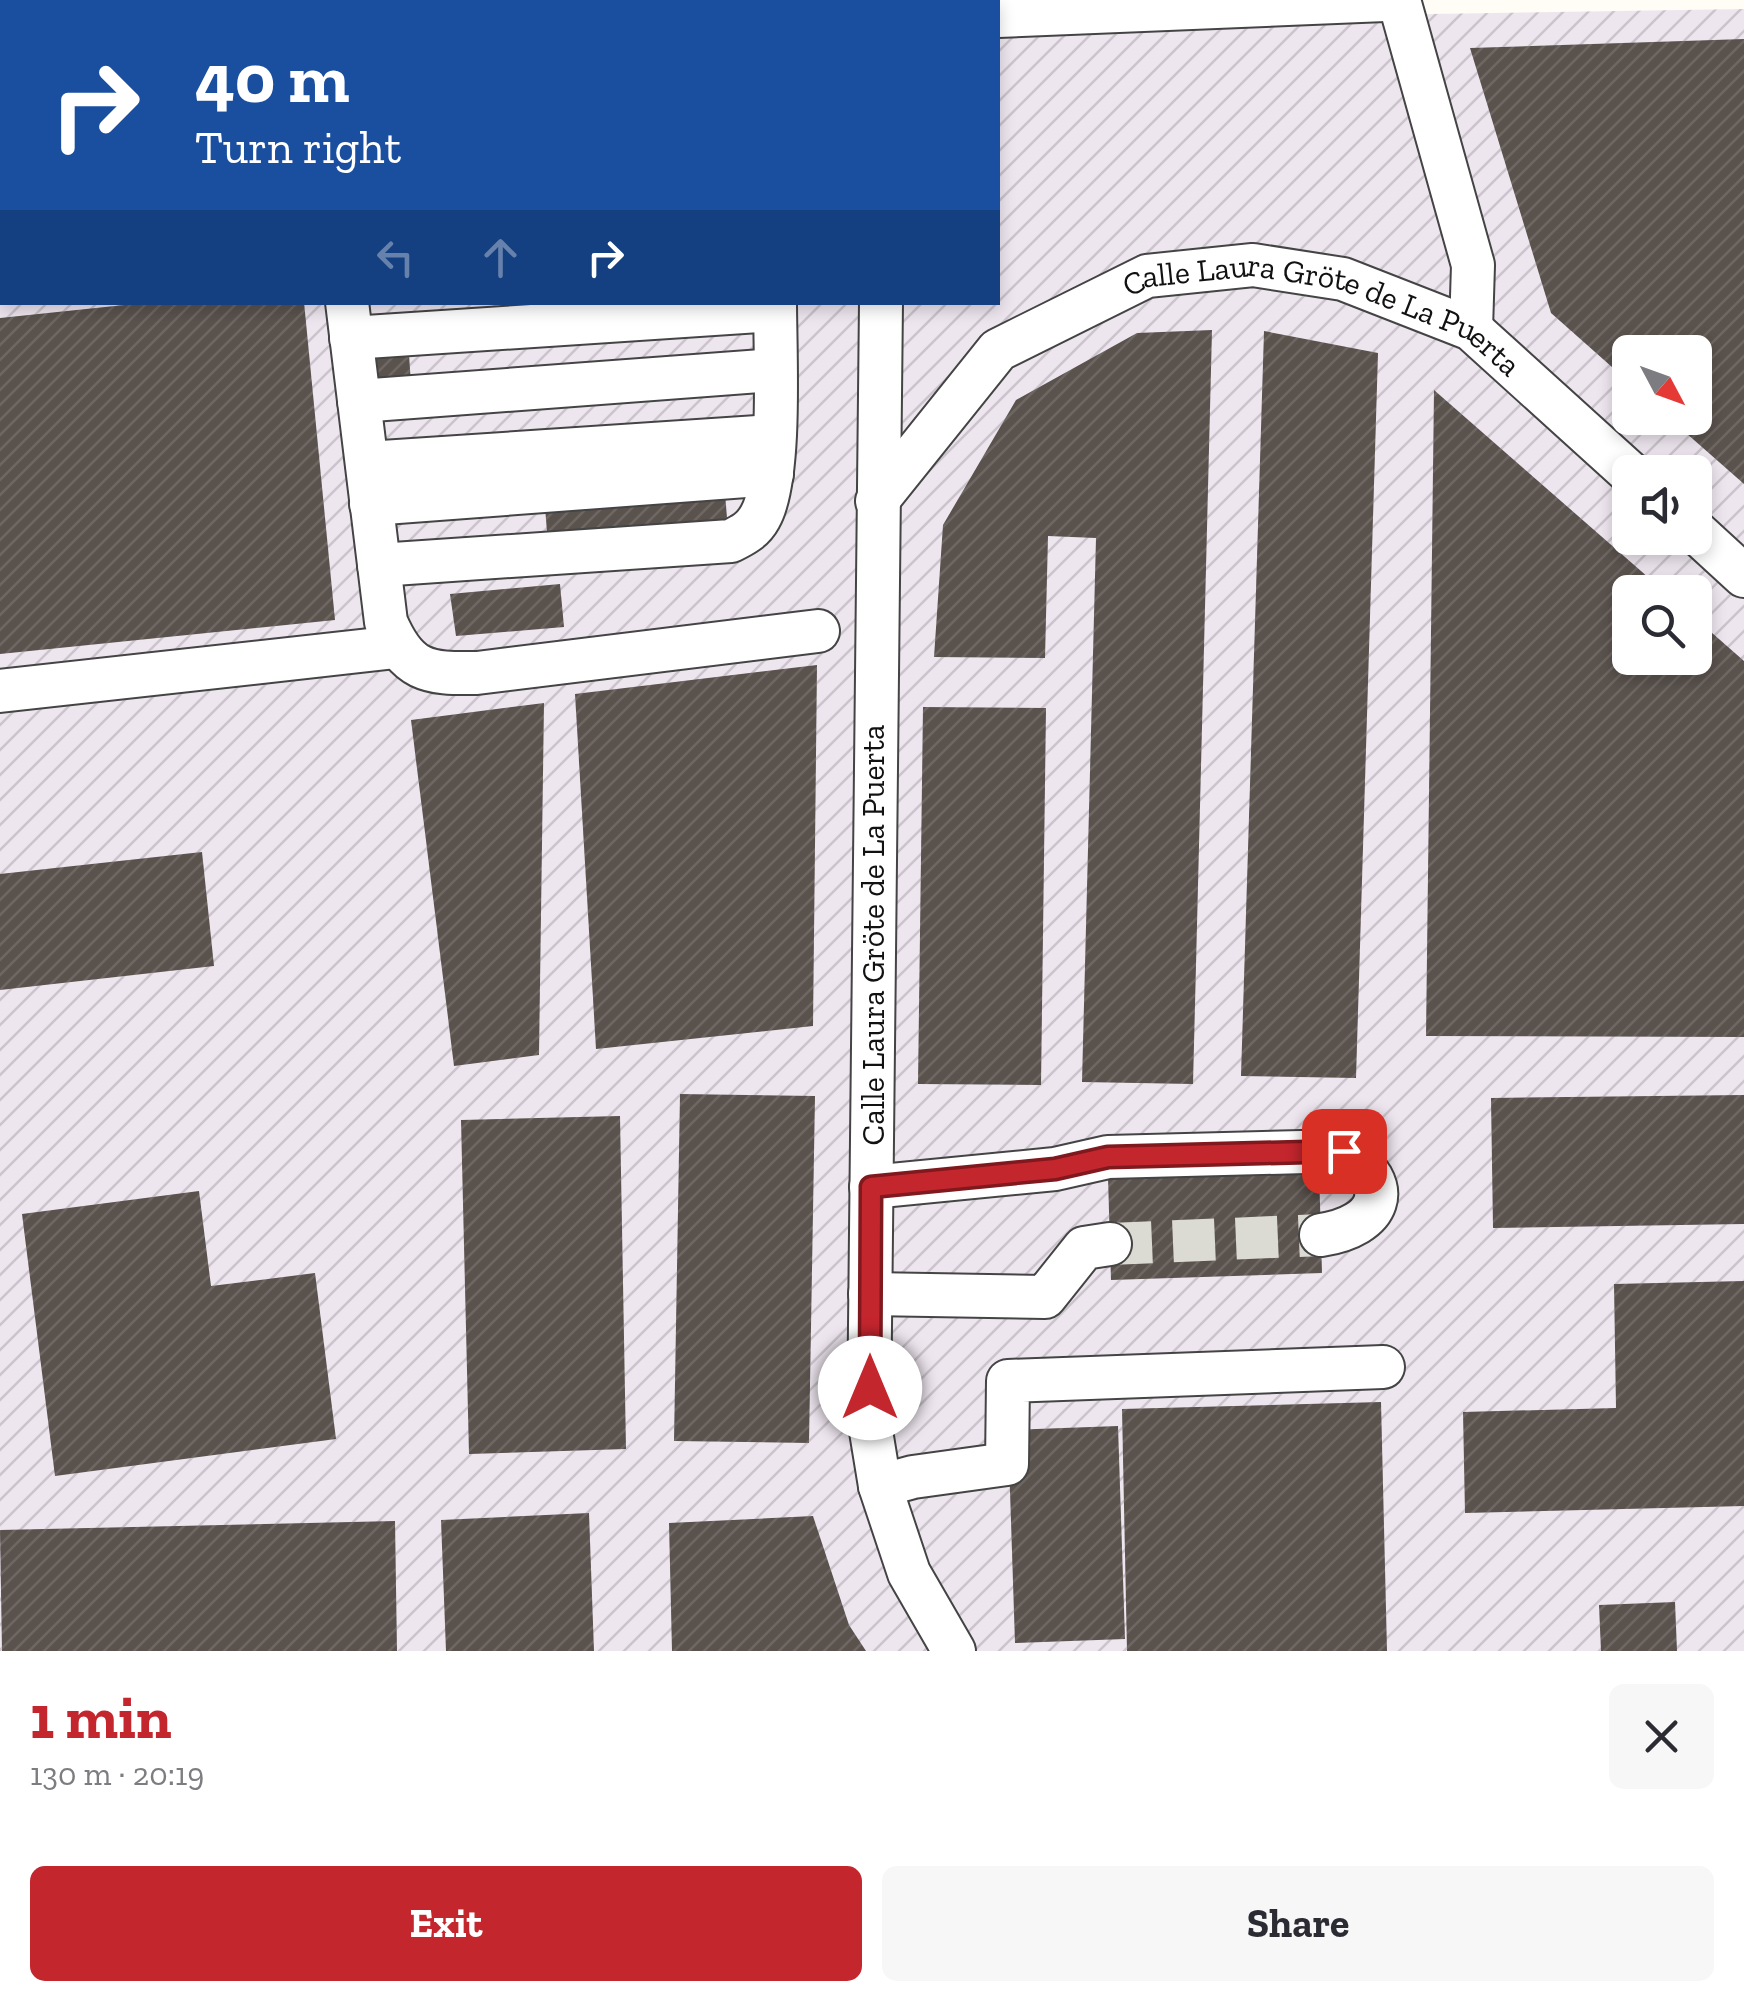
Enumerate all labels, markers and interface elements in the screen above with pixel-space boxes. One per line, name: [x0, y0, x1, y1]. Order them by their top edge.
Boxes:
text: 40 m: [195, 36, 350, 120]
icon: right: [30, 40, 160, 170]
text: Turn right: [195, 121, 401, 175]
icon: left: [368, 230, 423, 285]
icon: ahead: [473, 230, 528, 285]
icon: right: [578, 230, 633, 285]
street label: Calle Laura Gröte de La Puerta: [1116, 245, 1529, 384]
north arrow: [1612, 335, 1712, 435]
map controls: [1612, 335, 1712, 675]
button: sound: [1612, 455, 1712, 555]
button: search: [1612, 575, 1712, 675]
street label: Calle Laura Gröte de La Puerta: [854, 725, 892, 1145]
pin: [1302, 1109, 1387, 1194]
icon: arrive: [1317, 1124, 1372, 1179]
position arrow: [818, 1336, 922, 1440]
text: 1 min: [30, 1681, 172, 1753]
button: close: [1609, 1684, 1714, 1789]
text: 130 m · 20:19: [30, 1755, 204, 1793]
button: Exit: [30, 1866, 862, 1981]
button: Share: [882, 1866, 1714, 1981]

